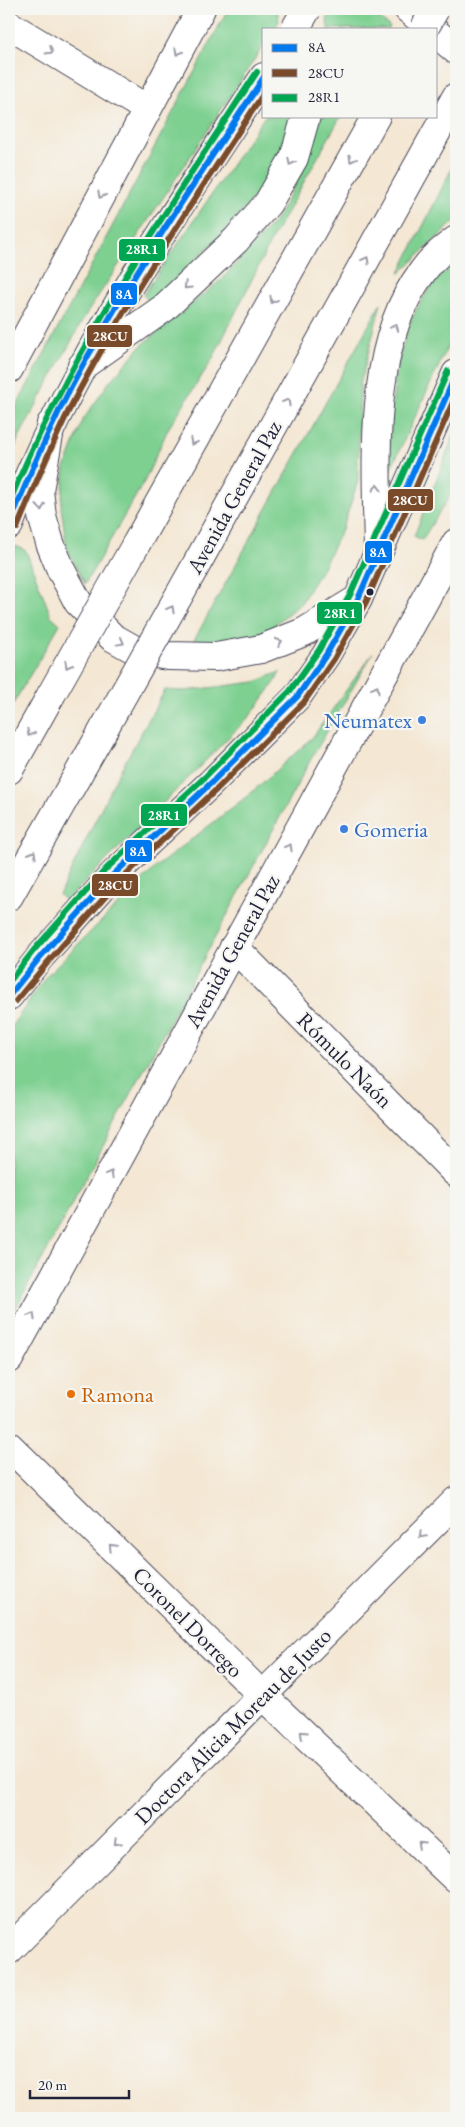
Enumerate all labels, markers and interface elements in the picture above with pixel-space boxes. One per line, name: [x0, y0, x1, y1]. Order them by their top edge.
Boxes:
legend: [262, 28, 438, 118]
text: 8A: [308, 37, 326, 56]
one-way arrow: [45, 44, 54, 54]
one-way arrow: [174, 47, 184, 56]
text: 28CU: [308, 63, 344, 82]
text: 28R1: [308, 87, 340, 106]
one-way arrow: [349, 153, 359, 162]
one-way arrow: [287, 157, 297, 166]
one-way arrow: [98, 190, 108, 199]
line badge: 28R1: [118, 238, 166, 262]
text: 28R1: [126, 240, 158, 258]
one-way arrow: [360, 257, 370, 266]
one-way arrow: [184, 280, 193, 289]
line badge: 8A: [110, 282, 138, 306]
text: 8A: [115, 285, 134, 303]
one-way arrow: [269, 295, 279, 304]
line badge: 28CU: [86, 324, 133, 348]
one-way arrow: [389, 324, 399, 332]
text: 28CU: [92, 327, 128, 345]
one-way arrow: [280, 399, 290, 408]
street label: Avenida General Paz: [179, 415, 288, 580]
one-way arrow: [189, 437, 199, 446]
one-way arrow: [372, 484, 383, 492]
line badge: 28CU: [387, 488, 434, 512]
text: 28CU: [392, 491, 428, 509]
one-way arrow: [35, 503, 46, 511]
line badge: 8A: [364, 540, 393, 564]
text: 8A: [369, 543, 388, 561]
unlabelled marker: [365, 587, 375, 597]
line badge: 28R1: [316, 601, 363, 625]
text: 28R1: [324, 604, 356, 622]
one-way arrow: [165, 605, 175, 614]
one-way arrow: [116, 636, 125, 646]
one-way arrow: [274, 638, 283, 648]
one-way arrow: [64, 659, 74, 668]
one-way arrow: [370, 686, 380, 695]
place label: Neumatex: [324, 706, 413, 735]
marker: Neumatex: [416, 714, 428, 726]
one-way arrow: [26, 727, 36, 736]
line badge: 28R1: [140, 803, 188, 827]
text: 28R1: [148, 806, 180, 824]
place label: Gomeria: [354, 815, 428, 844]
marker: Gomeria: [338, 823, 350, 835]
line badge: 8A: [124, 839, 153, 863]
text: 8A: [129, 842, 148, 860]
one-way arrow: [283, 843, 293, 852]
one-way arrow: [27, 850, 37, 859]
street label: Avenida General Paz: [177, 869, 286, 1034]
line badge: 28CU: [91, 873, 139, 897]
text: 28CU: [97, 876, 133, 894]
street label: Rómulo Naón: [291, 1006, 400, 1115]
one-way arrow: [104, 1170, 114, 1179]
one-way arrow: [26, 1313, 36, 1322]
place label: Ramona: [81, 1380, 154, 1409]
marker: Ramona: [65, 1388, 77, 1400]
one-way arrow: [419, 1530, 428, 1539]
one-way arrow: [108, 1544, 117, 1553]
street label: Coronel Dorrego: [126, 1560, 250, 1684]
street label: Doctora Alicia Moreau de Justo: [128, 1621, 338, 1831]
one-way arrow: [300, 1731, 309, 1740]
one-way arrow: [114, 1836, 123, 1845]
one-way arrow: [418, 1842, 427, 1851]
scale bar: [30, 2067, 129, 2099]
text: 20 m: [38, 2075, 67, 2094]

